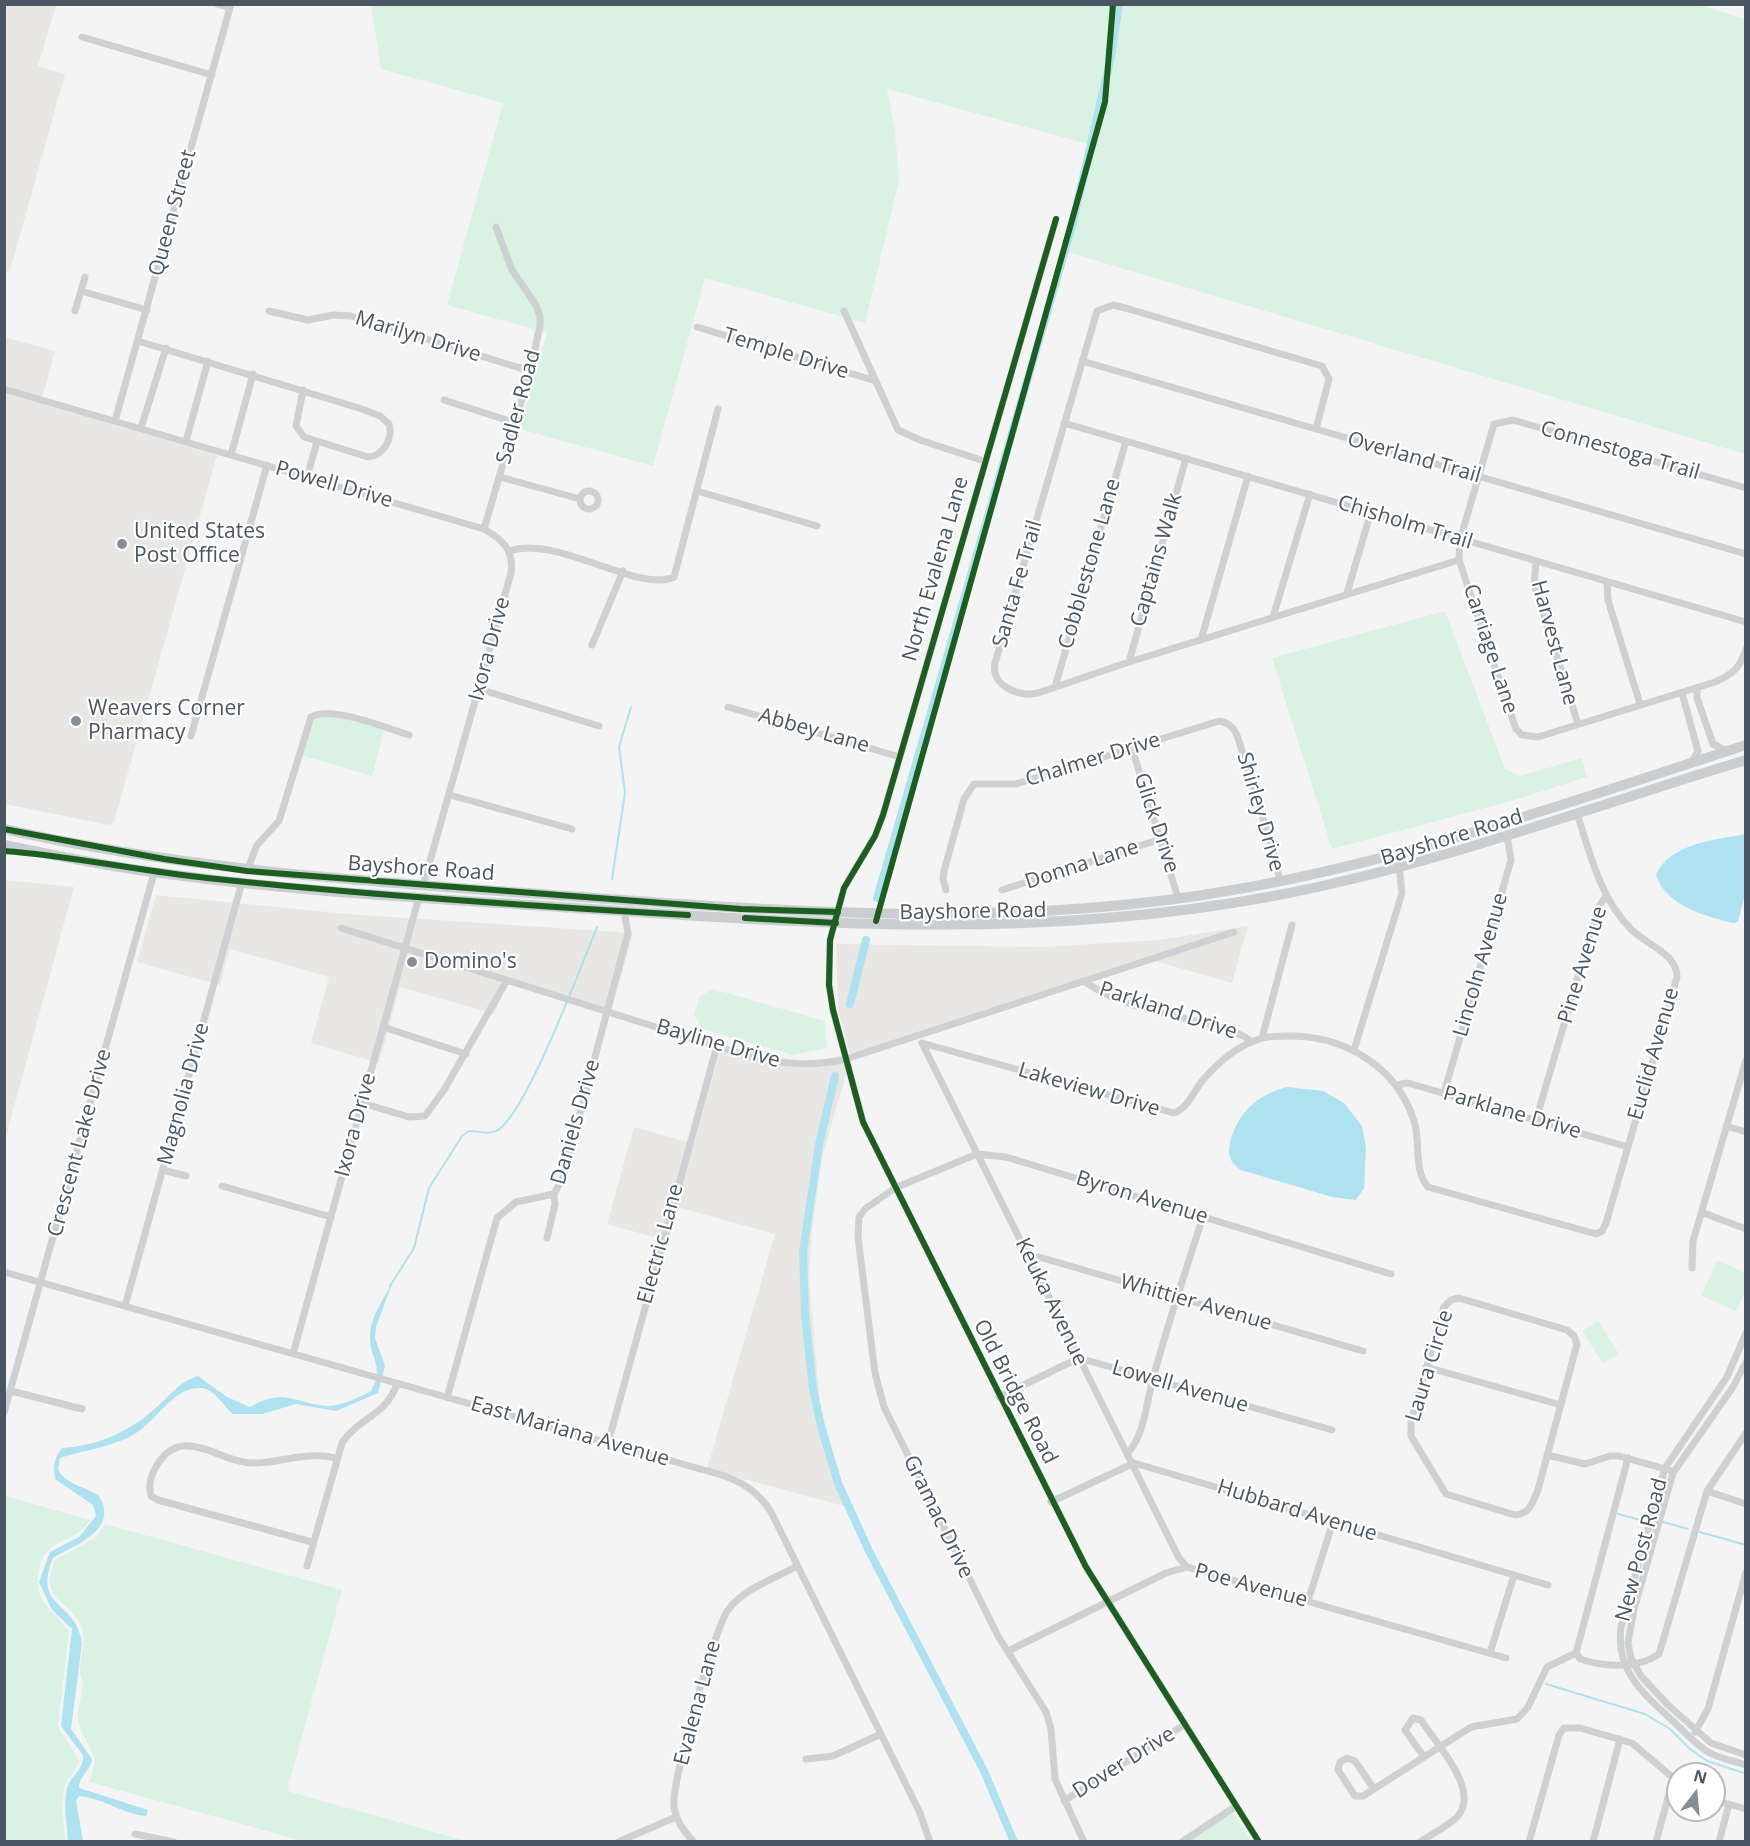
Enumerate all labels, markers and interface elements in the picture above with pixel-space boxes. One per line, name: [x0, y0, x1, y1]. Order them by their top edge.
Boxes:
street label: Queen Street: [144, 147, 202, 279]
street label: Marilyn Drive: [352, 306, 484, 368]
street label: Temple Drive: [720, 323, 852, 385]
street label: Sadler Road: [492, 347, 546, 467]
street label: Connestoga Trail: [1537, 416, 1703, 486]
street label: Overland Trail: [1344, 427, 1484, 489]
street label: Powell Drive: [272, 456, 396, 514]
street label: North Evalena Lane: [898, 474, 974, 664]
street label: Cobblestone Lane: [1054, 476, 1126, 652]
street label: Captains Walk: [1126, 490, 1188, 630]
street label: Chisholm Trail: [1335, 491, 1475, 555]
street label: Santa Fe Trail: [988, 517, 1048, 651]
place label: United States Post Office: [134, 519, 265, 569]
marker: United States Post Office: [115, 537, 129, 551]
street label: Harvest Lane: [1525, 578, 1583, 708]
street label: Carriage Lane: [1457, 581, 1523, 717]
street label: Ixora Drive: [464, 594, 516, 704]
place label: Weavers Corner Pharmacy: [88, 696, 245, 746]
street label: Abbey Lane: [756, 703, 872, 759]
marker: Weavers Corner Pharmacy: [69, 714, 83, 728]
street label: Chalmer Drive: [1022, 728, 1164, 792]
street label: Shirley Drive: [1231, 750, 1289, 874]
street label: Glick Drive: [1128, 770, 1184, 876]
street label: Bayshore Road: [1378, 804, 1526, 872]
street label: Donna Lane: [1022, 835, 1142, 895]
street label: Bayshore Road: [347, 851, 495, 887]
street label: Lincoln Avenue: [1448, 890, 1514, 1040]
street label: Bayshore Road: [899, 898, 1047, 926]
street label: Pine Avenue: [1553, 903, 1613, 1027]
place label: Domino's: [424, 949, 517, 975]
marker: Domino's: [405, 955, 419, 969]
street label: Parkland Drive: [1096, 977, 1240, 1045]
street label: Euclid Avenue: [1623, 985, 1685, 1123]
street label: Bayline Drive: [653, 1014, 783, 1074]
street label: Magnolia Drive: [153, 1020, 215, 1168]
street label: Crescent Lake Drive: [43, 1046, 117, 1240]
street label: Daniels Drive: [546, 1057, 606, 1187]
street label: Lakeview Drive: [1015, 1058, 1163, 1122]
street label: Ixora Drive: [330, 1070, 382, 1180]
street label: Parklane Drive: [1440, 1081, 1584, 1145]
street label: Byron Avenue: [1073, 1166, 1211, 1230]
street label: Electric Lane: [633, 1181, 689, 1307]
street label: Keuka Avenue: [1009, 1234, 1093, 1370]
street label: Whittier Avenue: [1117, 1269, 1275, 1337]
street label: Laura Circle: [1401, 1307, 1459, 1425]
street label: Old Bridge Road: [968, 1315, 1062, 1469]
street label: Lowell Avenue: [1109, 1355, 1251, 1419]
street label: East Mariana Avenue: [468, 1392, 672, 1472]
street label: Gramac Drive: [897, 1451, 979, 1583]
street label: Hubbard Avenue: [1214, 1475, 1380, 1547]
street label: New Post Road: [1611, 1475, 1673, 1625]
street label: Poe Avenue: [1192, 1559, 1310, 1613]
street label: Evalena Lane: [669, 1638, 727, 1768]
street label: Dover Drive: [1068, 1722, 1180, 1804]
north arrow: [1666, 1762, 1726, 1822]
text: N: [1691, 1764, 1710, 1789]

